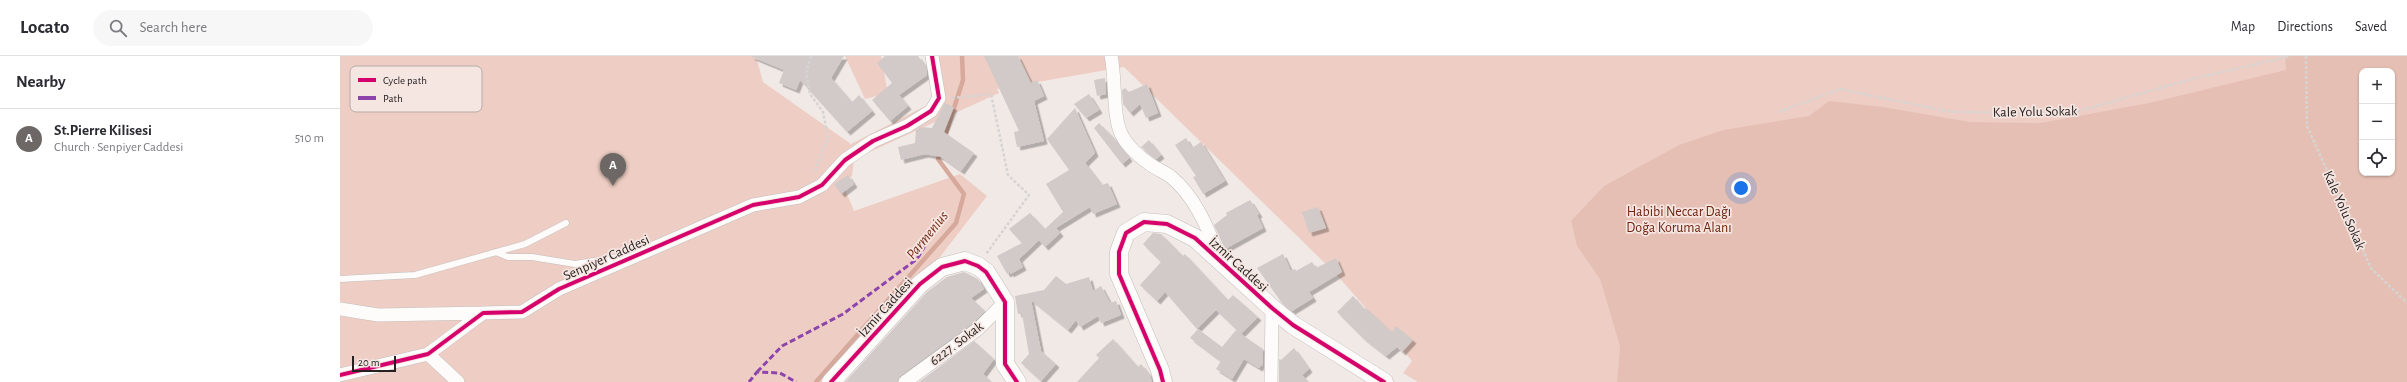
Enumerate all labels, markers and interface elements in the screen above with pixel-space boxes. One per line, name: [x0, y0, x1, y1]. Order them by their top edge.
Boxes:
search box: [93, 10, 373, 46]
icon: search: [107, 17, 129, 39]
text: Locato: [20, 18, 69, 37]
text: Search here: [139, 20, 207, 35]
text: Map: [2231, 20, 2255, 34]
text: Directions: [2277, 20, 2333, 34]
text: Saved: [2355, 20, 2387, 34]
legend: [350, 66, 482, 112]
map controls: [2359, 68, 2395, 176]
button: +: [2359, 68, 2395, 104]
text: Nearby: [16, 73, 66, 90]
text: Cycle path: [383, 75, 427, 86]
text: Path: [383, 93, 403, 104]
street label: Kale Yolu Sokak: [1993, 104, 2078, 120]
button: −: [2359, 104, 2395, 140]
text: St.Pierre Kilisesi: [54, 123, 152, 138]
text: A: [25, 132, 33, 145]
text: 510 m: [295, 132, 324, 145]
button: locate: [2359, 140, 2395, 176]
text: Church · Senpiyer Caddesi: [54, 141, 183, 154]
pin: A: [600, 153, 626, 186]
street label: Kale Yolu Sokak: [2320, 169, 2368, 252]
your location: [1731, 178, 1751, 198]
park label: Habibi Neccar Dağı Doğa Koruma Alanı: [1626, 205, 1732, 235]
water label: Parmenius: [904, 208, 951, 262]
street label: İzmir Caddesi: [1206, 232, 1273, 295]
street label: Senpiyer Caddesi: [561, 233, 652, 283]
street label: İzmir Caddesi: [853, 273, 916, 340]
street label: 6227. Sokak: [927, 319, 986, 368]
scale bar: [352, 354, 396, 373]
text: 20 m: [358, 357, 379, 368]

